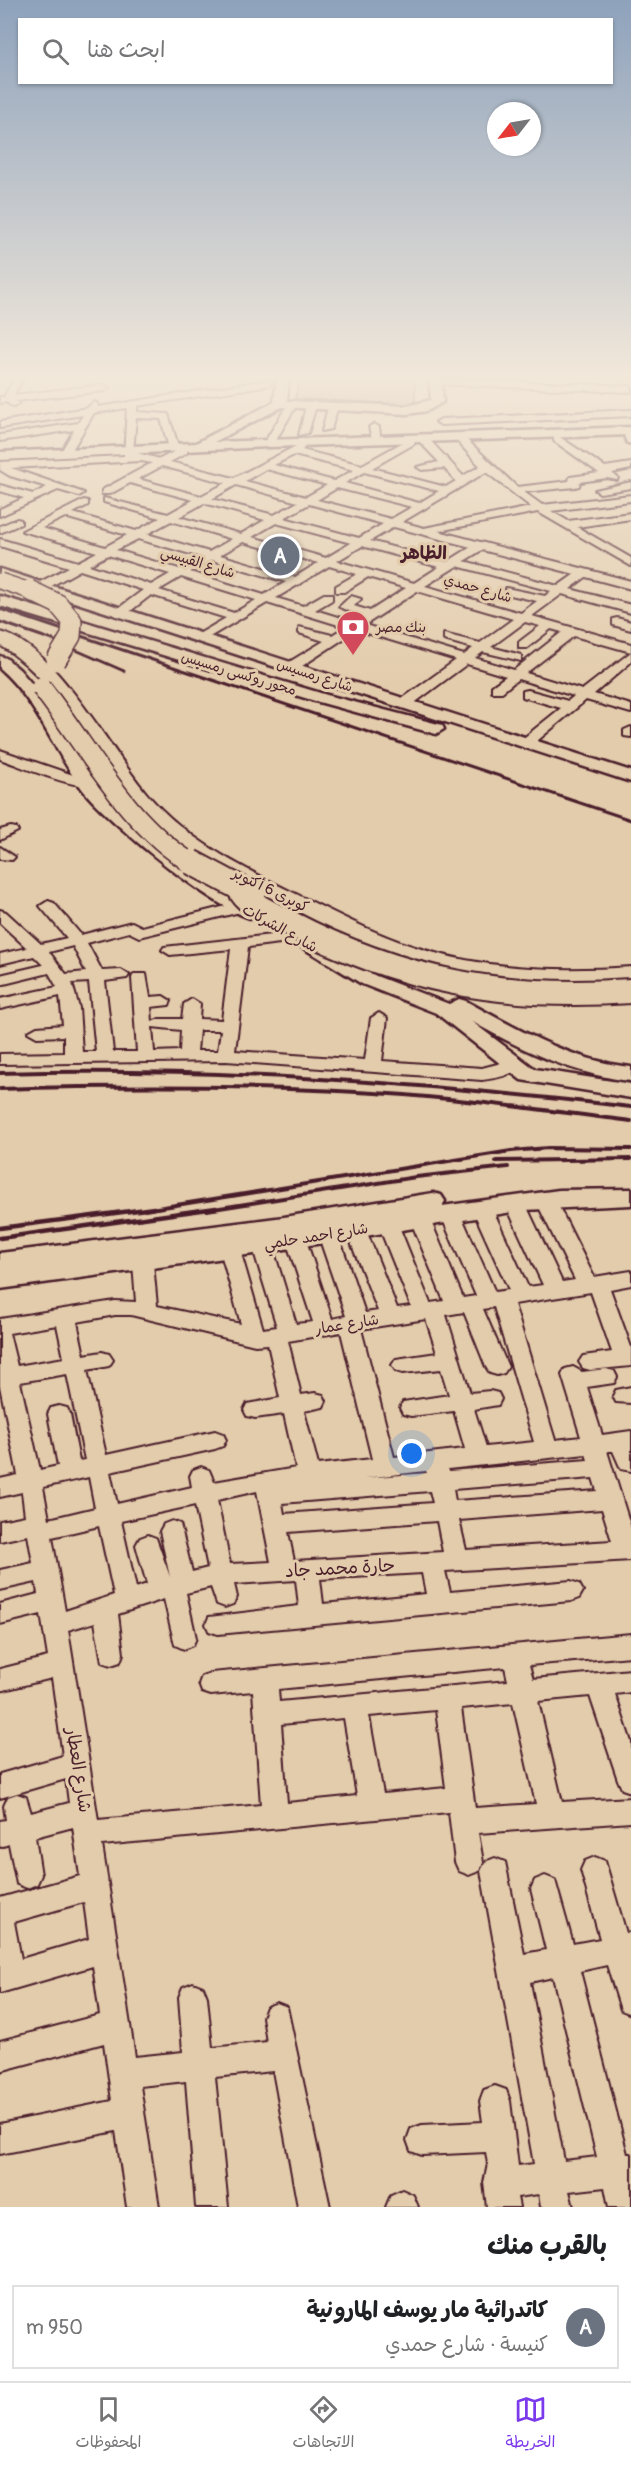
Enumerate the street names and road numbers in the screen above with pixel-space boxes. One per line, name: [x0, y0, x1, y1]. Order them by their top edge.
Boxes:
street label: شارع القبيسي: [158, 543, 237, 586]
street label: شارع حمدي: [441, 571, 514, 608]
street label: محور روكسى رمسيس: [179, 648, 298, 699]
street label: شارع رمسيس: [275, 655, 355, 697]
street label: كوبرى 6 أكتوبر: [228, 863, 312, 917]
street label: شارع الشركات: [239, 900, 321, 957]
street label: شارع احمد حلمي: [263, 1219, 370, 1257]
street label: شارع عمار: [313, 1310, 380, 1339]
street label: حارة محمد جاد: [284, 1554, 396, 1583]
street label: شارع العطار: [60, 1724, 97, 1814]

